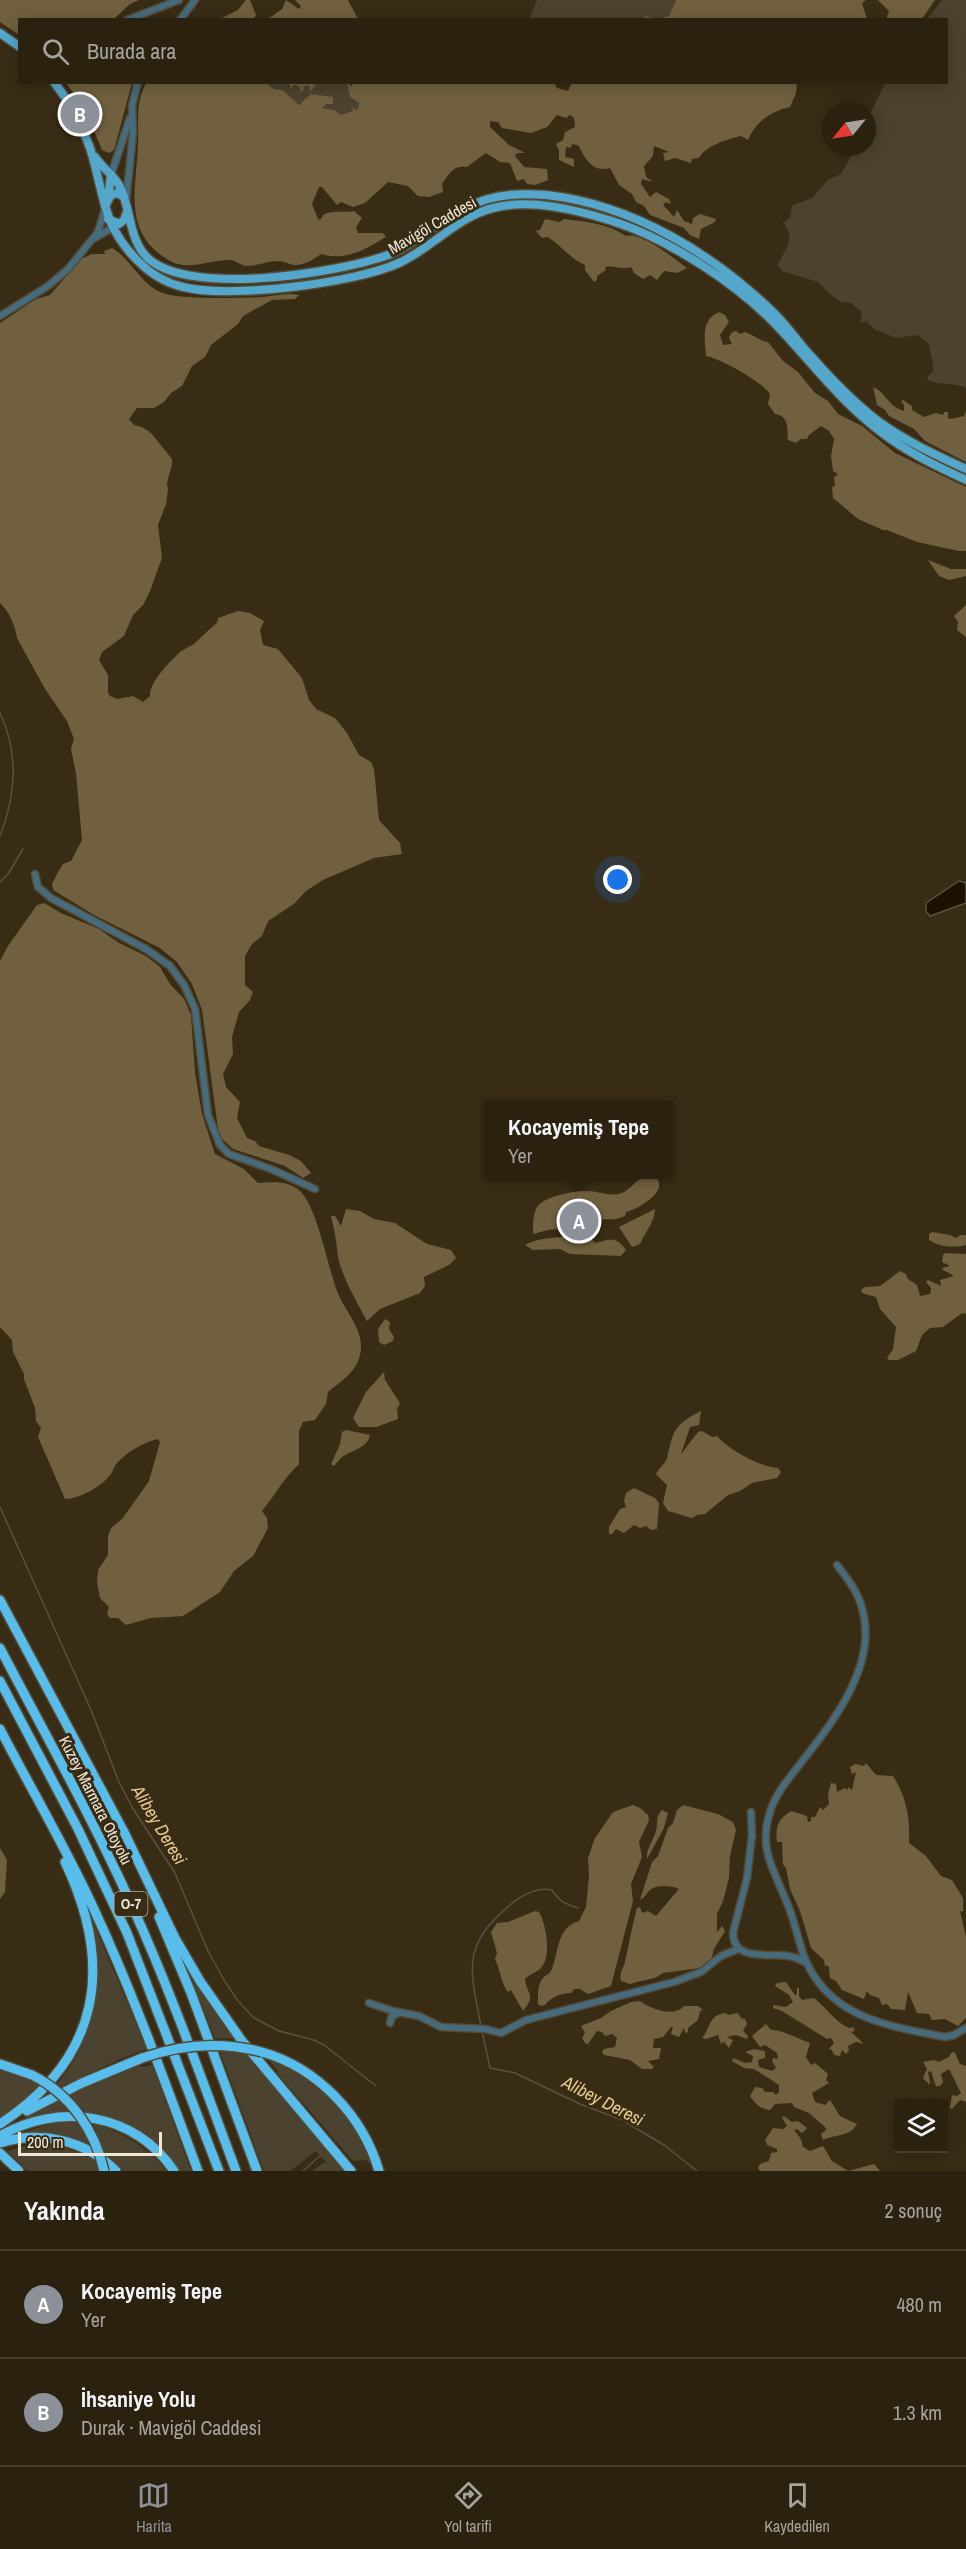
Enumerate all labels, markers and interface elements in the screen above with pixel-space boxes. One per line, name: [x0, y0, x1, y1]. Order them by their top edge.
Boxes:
search box: [18, 18, 948, 84]
icon: search: [39, 35, 72, 68]
text: Burada ara: [87, 36, 176, 66]
pin: B: [60, 92, 100, 136]
north arrow: [822, 102, 876, 156]
street label: Mavigöl Caddesi: [384, 191, 480, 259]
your location: [603, 865, 632, 894]
popup: [484, 1101, 673, 1179]
text: Kocayemiş Tepe: [508, 1112, 649, 1142]
text: Yer: [508, 1142, 532, 1169]
pin: A: [560, 1198, 598, 1244]
street label: Kuzey Marmara Otoyolu: [54, 1732, 138, 1868]
water label: Alibey Deresi: [125, 1779, 193, 1869]
road number: O-7: [114, 1892, 148, 1916]
water label: Alibey Deresi: [557, 2069, 648, 2132]
map controls: [894, 2099, 948, 2153]
button: layers: [894, 2099, 948, 2153]
scale bar: [18, 2129, 162, 2156]
text: 200 m: [27, 2131, 63, 2153]
text: Yakında: [24, 2193, 105, 2228]
text: 2 sonuç: [885, 2197, 942, 2224]
text: Kocayemiş Tepe: [81, 2276, 222, 2306]
text: A: [38, 2291, 49, 2318]
text: 480 m: [896, 2291, 942, 2318]
text: Yer: [81, 2306, 105, 2333]
text: İhsaniye Yolu: [81, 2384, 196, 2414]
text: B: [38, 2399, 49, 2426]
text: 1.3 km: [893, 2399, 942, 2426]
text: Durak · Mavigöl Caddesi: [81, 2414, 261, 2441]
tab: Harita: [136, 2479, 172, 2537]
tab: Yol tarifi: [444, 2479, 492, 2537]
tab: Kaydedilen: [764, 2479, 830, 2537]

